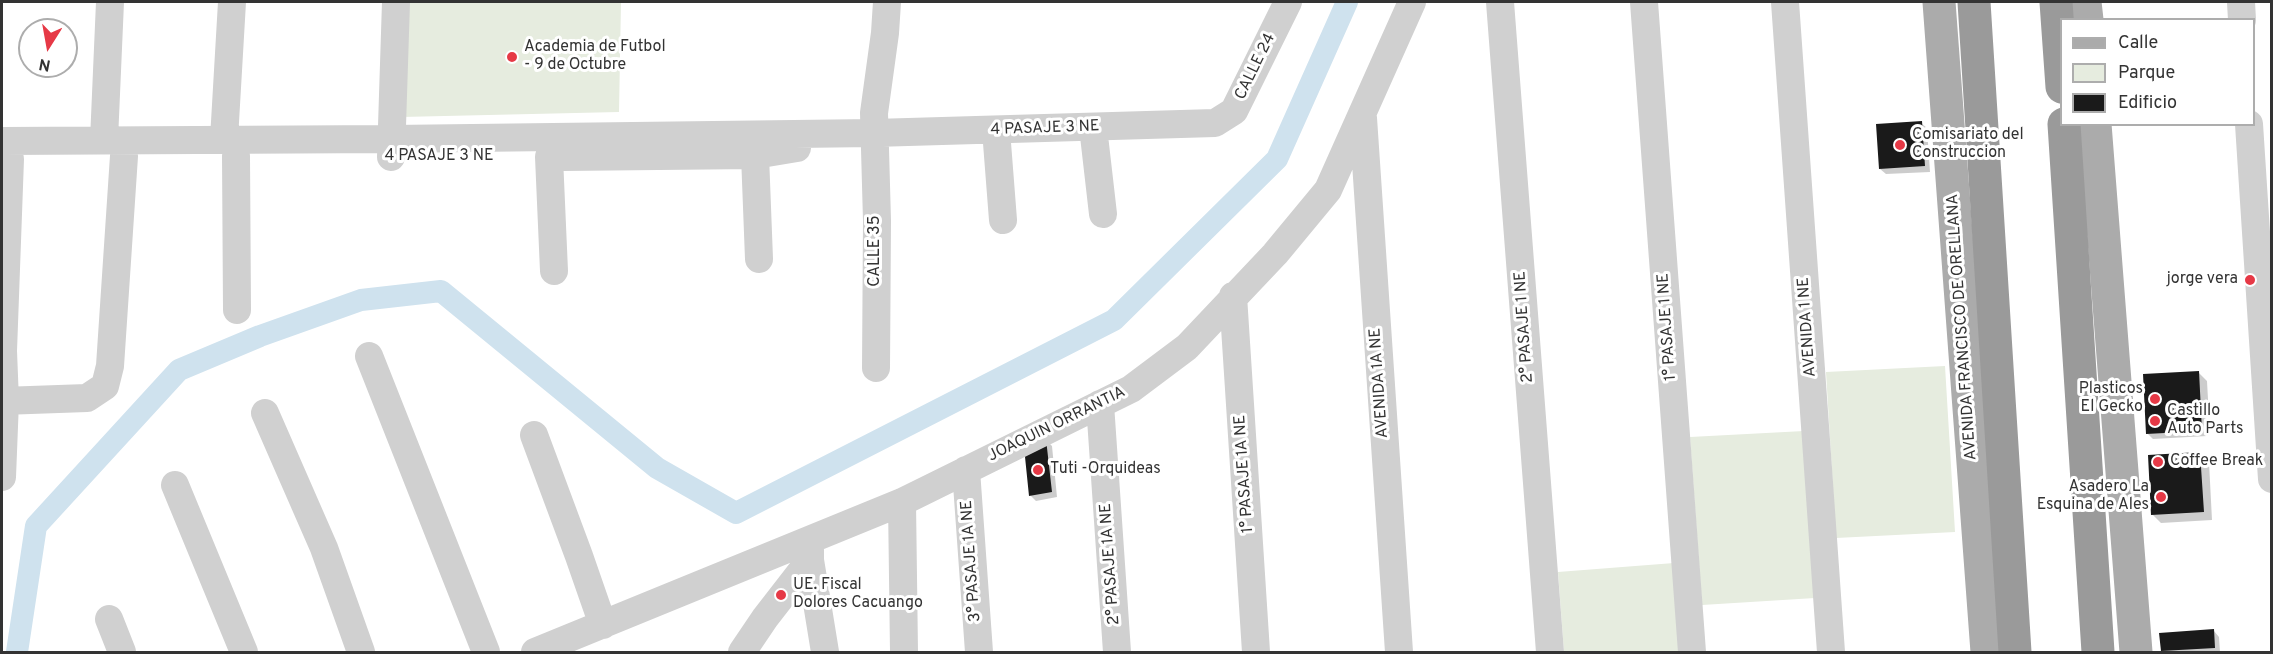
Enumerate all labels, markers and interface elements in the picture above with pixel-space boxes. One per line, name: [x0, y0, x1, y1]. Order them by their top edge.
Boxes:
north arrow: [18, 18, 78, 78]
legend: [2060, 18, 2255, 126]
street label: CALLE 24: [1232, 31, 1280, 103]
text: Calle: [2118, 32, 2158, 55]
place label: Academia de Futbol - 9 de Octubre: [524, 38, 666, 76]
marker: Academia de Futbol - 9 de Octubre: [505, 50, 519, 64]
text: N: [37, 53, 52, 75]
text: Parque: [2118, 62, 2175, 85]
text: Edificio: [2118, 92, 2177, 115]
street label: 4 PASAJE 3 NE: [990, 118, 1100, 140]
place label: Comisariato del Construccion: [1912, 126, 2024, 164]
marker: Comisariato del Construccion: [1893, 138, 1907, 152]
street label: 4 PASAJE 3 NE: [384, 147, 494, 167]
street label: AVENIDA FRANCISCO DE ORELLANA: [1944, 193, 1982, 461]
street label: CALLE 35: [866, 215, 886, 287]
place label: jorge vera: [2167, 270, 2238, 290]
street label: 2° PASAJE 1 NE: [1512, 271, 1538, 383]
street label: 1° PASAJE 1 NE: [1655, 272, 1681, 382]
marker: jorge vera: [2243, 273, 2257, 287]
street label: AVENIDA 1 NE: [1795, 276, 1821, 378]
street label: AVENIDA 1A NE: [1367, 327, 1393, 439]
place label: Plasticos El Gecko: [2079, 380, 2143, 418]
street label: JOAQUIN ORRANTIA: [985, 383, 1129, 467]
marker: Plasticos El Gecko: [2148, 392, 2162, 406]
place label: Castillo Auto Parts: [2167, 402, 2244, 440]
street label: 1° PASAJE 1A NE: [1231, 414, 1259, 534]
marker: Castillo Auto Parts: [2148, 414, 2162, 428]
place label: Coffee Break: [2170, 452, 2263, 472]
marker: Coffee Break: [2151, 455, 2165, 469]
place label: Tuti -Orquideas: [1050, 460, 1161, 480]
marker: Tuti -Orquideas: [1031, 463, 1045, 477]
place label: Asadero La Esquina de Ales: [2037, 478, 2149, 516]
marker: Asadero La Esquina de Ales: [2154, 490, 2168, 504]
street label: 3° PASAJE 1A NE: [958, 499, 986, 623]
street label: 2° PASAJE 1A NE: [1097, 502, 1125, 626]
place label: UE. Fiscal Dolores Cacuango: [793, 576, 923, 614]
marker: UE. Fiscal Dolores Cacuango: [774, 588, 788, 602]

